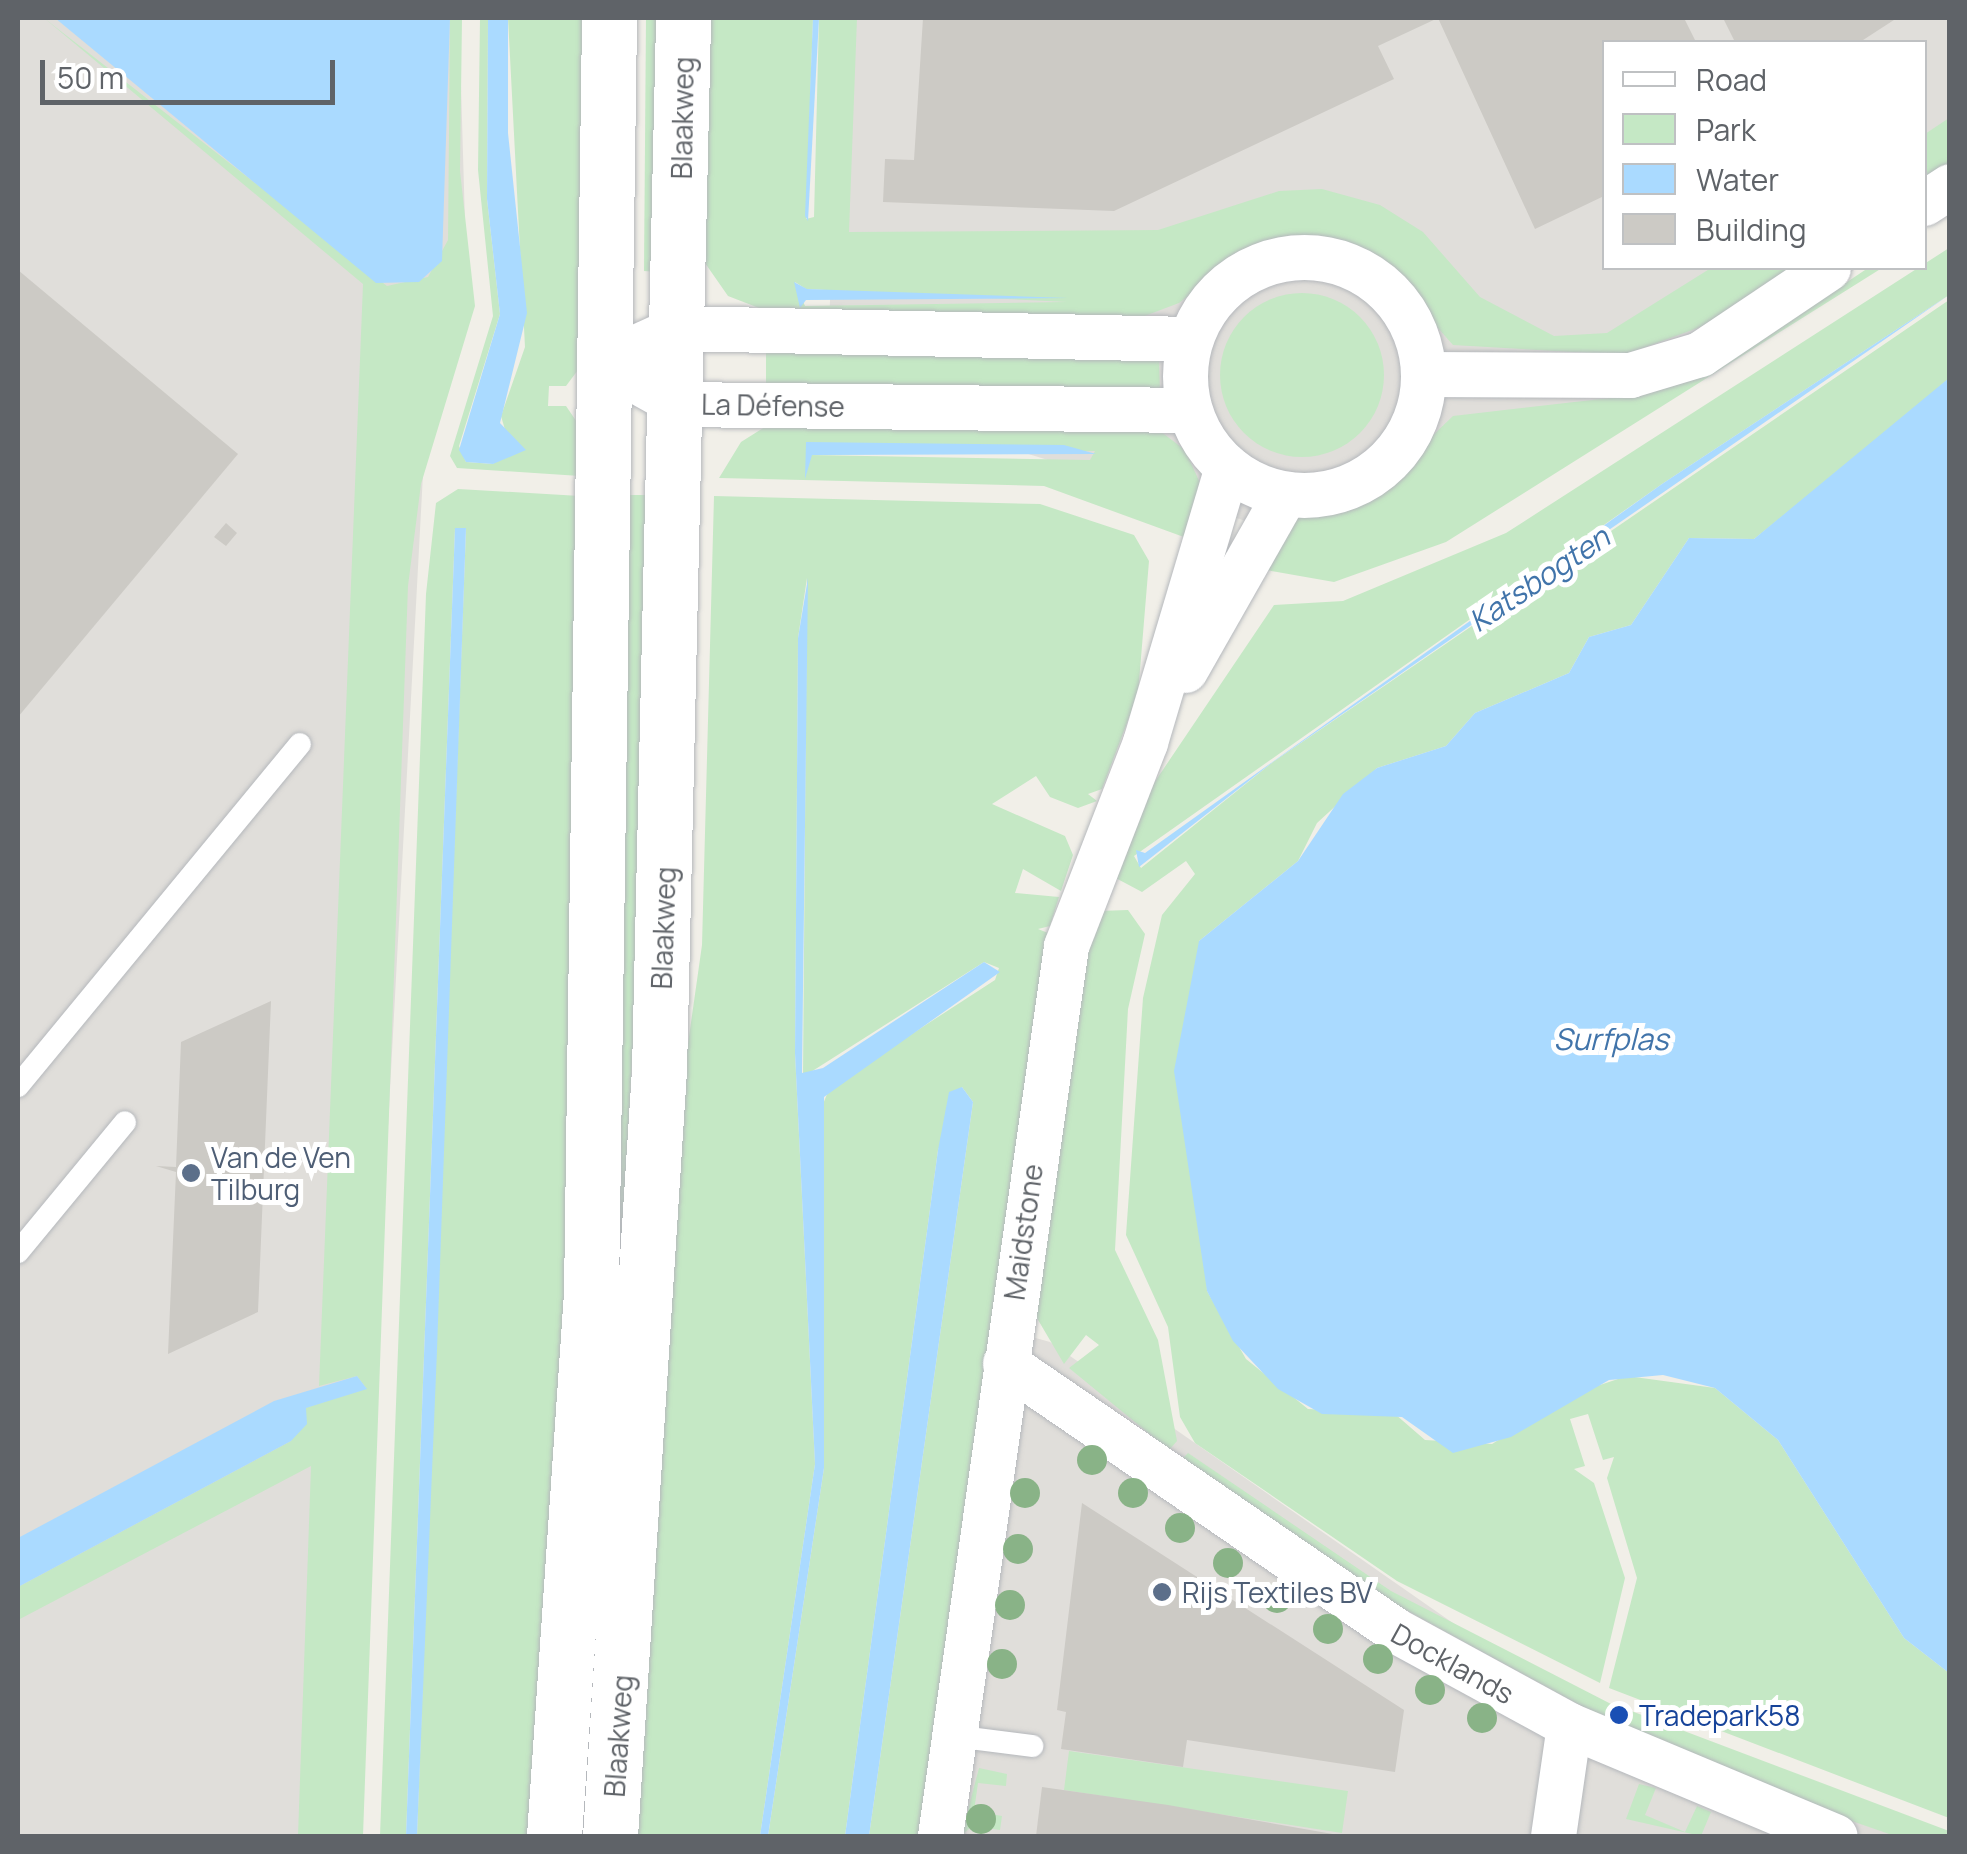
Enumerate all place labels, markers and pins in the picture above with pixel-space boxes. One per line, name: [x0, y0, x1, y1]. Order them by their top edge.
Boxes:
place label: Van de Ven Tilburg: [211, 1140, 351, 1206]
marker: Van de Ven Tilburg: [180, 1162, 202, 1184]
place label: Rijs Textiles BV: [1182, 1575, 1373, 1609]
marker: Rijs Textiles BV: [1151, 1581, 1173, 1603]
place label: Tradepark58: [1639, 1698, 1800, 1732]
marker: Tradepark58: [1608, 1704, 1630, 1726]

